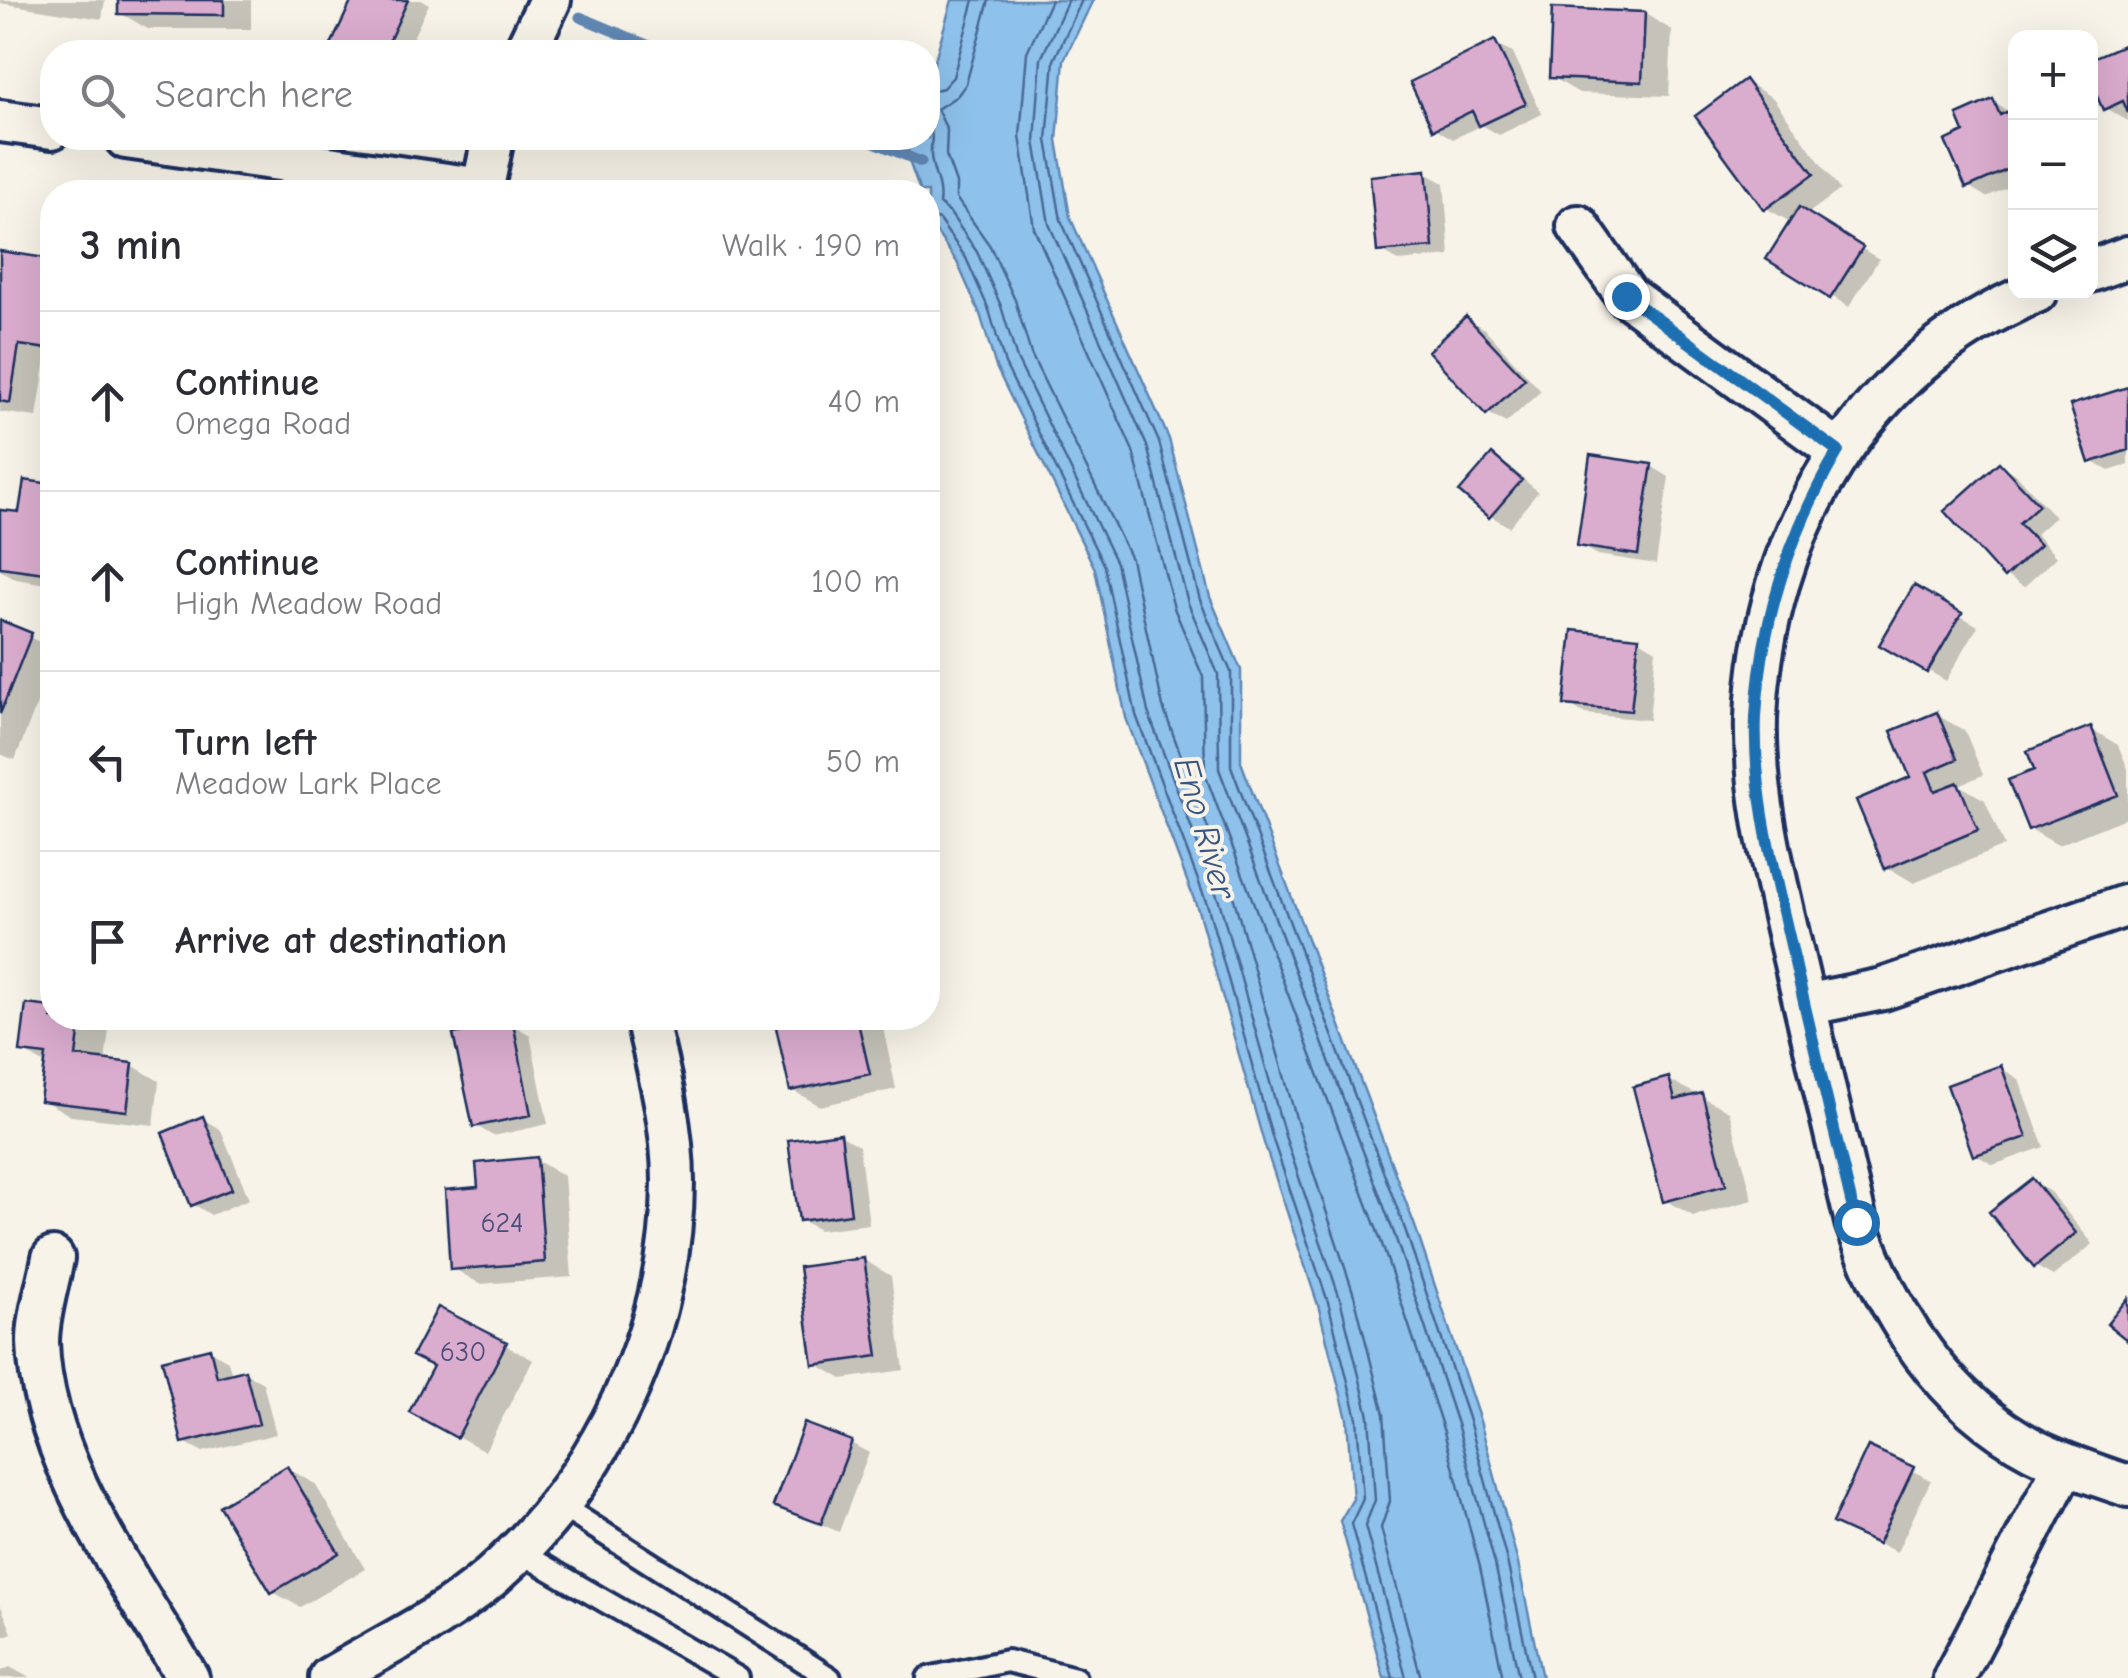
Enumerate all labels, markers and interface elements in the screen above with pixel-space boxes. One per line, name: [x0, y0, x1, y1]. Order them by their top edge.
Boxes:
map controls: [2008, 30, 2098, 300]
button: +: [2008, 30, 2098, 120]
search box: [40, 40, 940, 150]
icon: search: [75, 68, 130, 123]
text: Search here: [155, 73, 353, 117]
button: −: [2008, 120, 2098, 210]
button: layers: [2008, 210, 2098, 300]
text: 3 min: [80, 221, 182, 270]
text: Walk · 190 m: [722, 227, 900, 264]
route end: [1604, 274, 1650, 320]
text: Continue: [175, 361, 319, 405]
icon: ahead: [80, 374, 135, 429]
text: 40 m: [828, 383, 900, 420]
text: Omega Road: [175, 405, 351, 442]
text: Continue: [175, 541, 319, 585]
icon: ahead: [80, 554, 135, 609]
text: 100 m: [811, 563, 900, 600]
text: High Meadow Road: [175, 585, 442, 622]
text: Turn left: [175, 721, 316, 765]
icon: left: [80, 734, 135, 789]
text: 50 m: [826, 743, 900, 780]
water label: Eno River: [1165, 752, 1245, 906]
text: Meadow Lark Place: [175, 765, 442, 802]
icon: arrive: [80, 914, 135, 969]
text: Arrive at destination: [175, 919, 507, 963]
route start: [1834, 1200, 1880, 1246]
house number: 624: [480, 1207, 524, 1239]
house number: 630: [440, 1336, 486, 1368]

